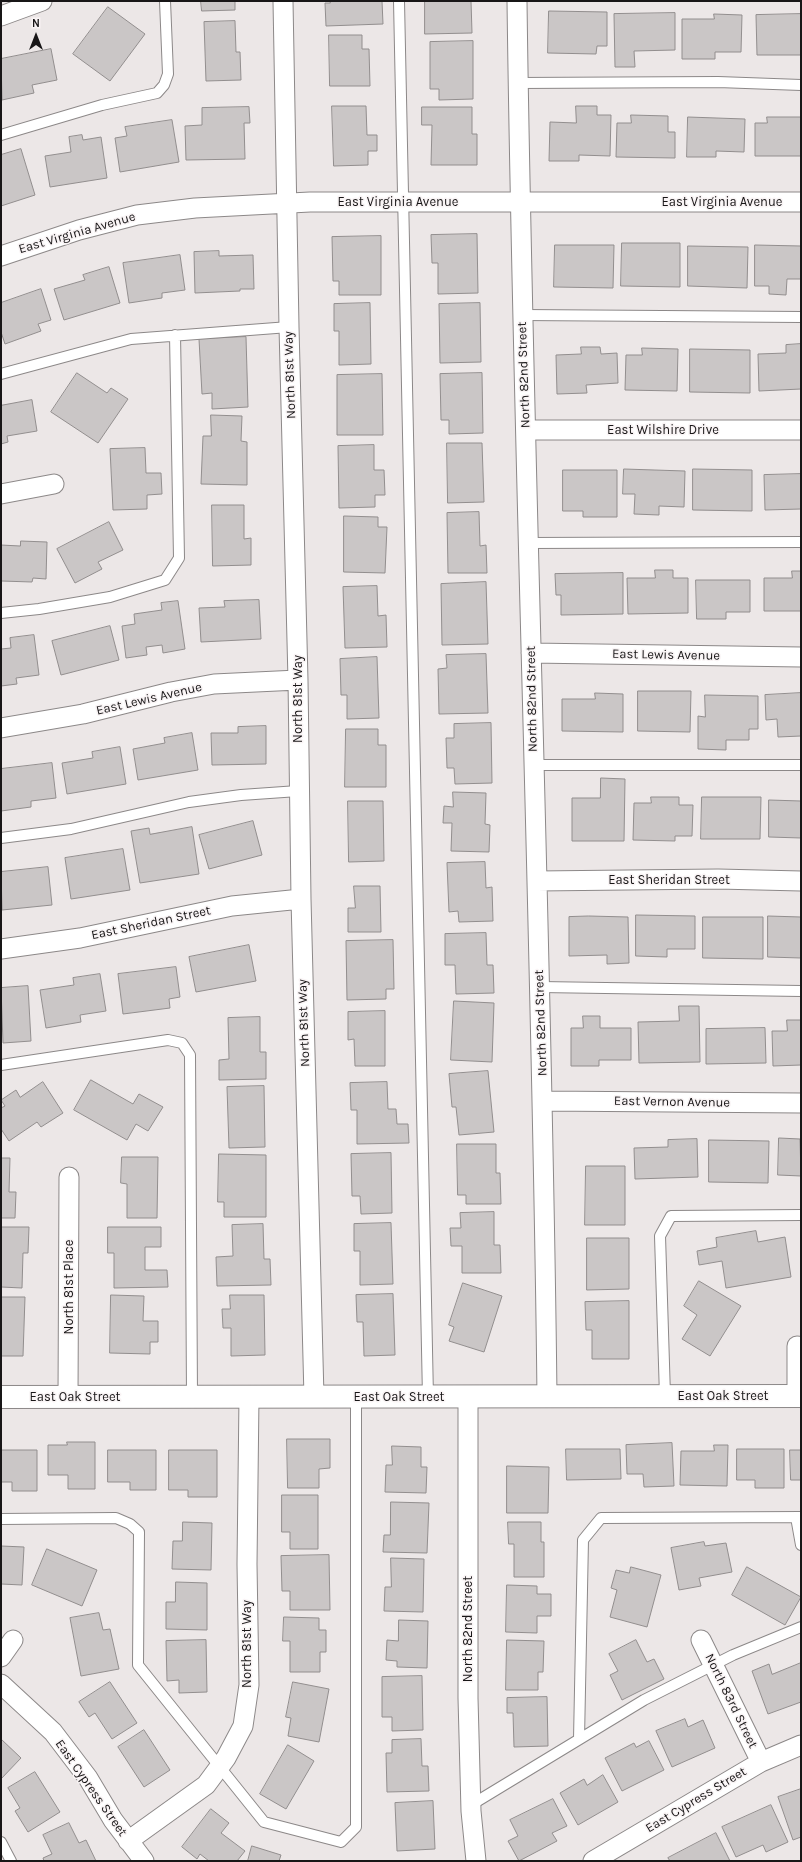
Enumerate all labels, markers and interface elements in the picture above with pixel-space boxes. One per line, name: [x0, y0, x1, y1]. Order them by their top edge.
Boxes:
north arrow: [16, 16, 56, 56]
text: N: [32, 17, 40, 30]
street label: East Virginia Avenue: [338, 194, 458, 210]
street label: East Virginia Avenue: [662, 194, 782, 210]
street label: East Virginia Avenue: [17, 209, 137, 257]
street label: North 82nd Street: [514, 322, 534, 428]
street label: North 81st Way: [281, 331, 299, 419]
street label: East Wilshire Drive: [607, 422, 719, 438]
street label: North 82nd Street: [523, 646, 541, 752]
street label: East Lewis Avenue: [612, 646, 720, 664]
street label: North 81st Way: [290, 655, 306, 743]
street label: East Lewis Avenue: [95, 679, 203, 719]
street label: East Sheridan Street: [608, 872, 730, 888]
street label: East Sheridan Street: [90, 903, 212, 943]
street label: North 82nd Street: [531, 970, 551, 1076]
street label: North 81st Way: [295, 979, 313, 1067]
street label: East Vernon Avenue: [614, 1093, 730, 1111]
street label: North 81st Place: [61, 1240, 77, 1334]
street label: East Oak Street: [678, 1388, 768, 1404]
street label: East Oak Street: [30, 1389, 120, 1405]
street label: East Oak Street: [354, 1389, 444, 1405]
street label: North 82nd Street: [460, 1576, 476, 1682]
street label: North 81st Way: [239, 1600, 255, 1688]
street label: North 83rd Street: [701, 1651, 761, 1751]
street label: East Cypress Street: [52, 1737, 130, 1839]
street label: East Cypress Street: [643, 1764, 749, 1836]

